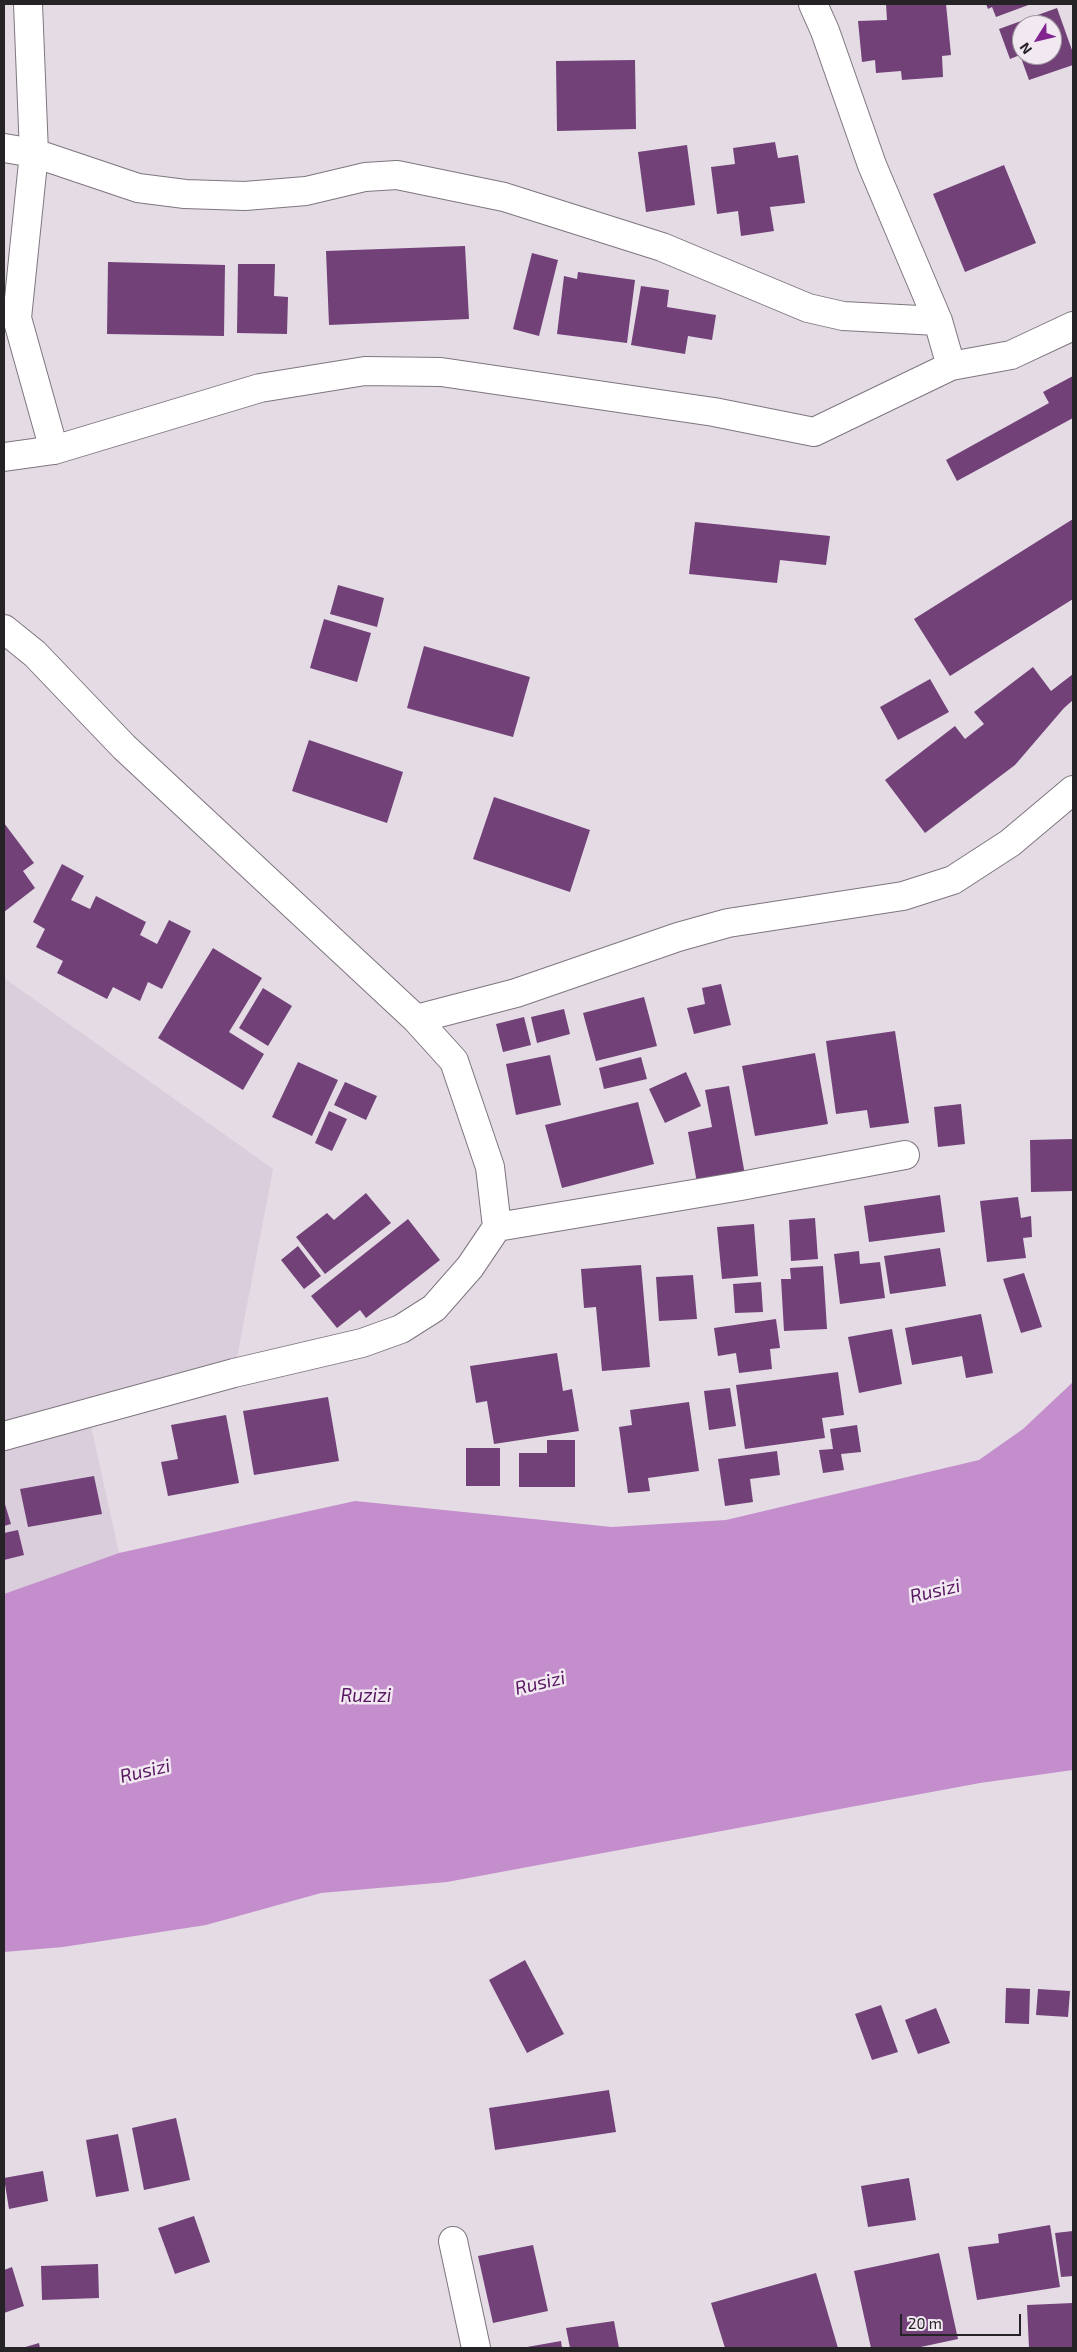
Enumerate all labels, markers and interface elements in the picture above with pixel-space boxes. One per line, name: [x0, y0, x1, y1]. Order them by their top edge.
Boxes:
north arrow: [1012, 15, 1062, 65]
text: N: [1015, 39, 1035, 58]
water label: Rusizi: [908, 1574, 962, 1608]
water label: Rusizi: [513, 1666, 567, 1700]
water label: Ruzizi: [340, 1685, 392, 1707]
water label: Rusizi: [118, 1754, 172, 1788]
scale bar: [902, 2304, 1023, 2336]
text: 20 m: [908, 2314, 942, 2332]

